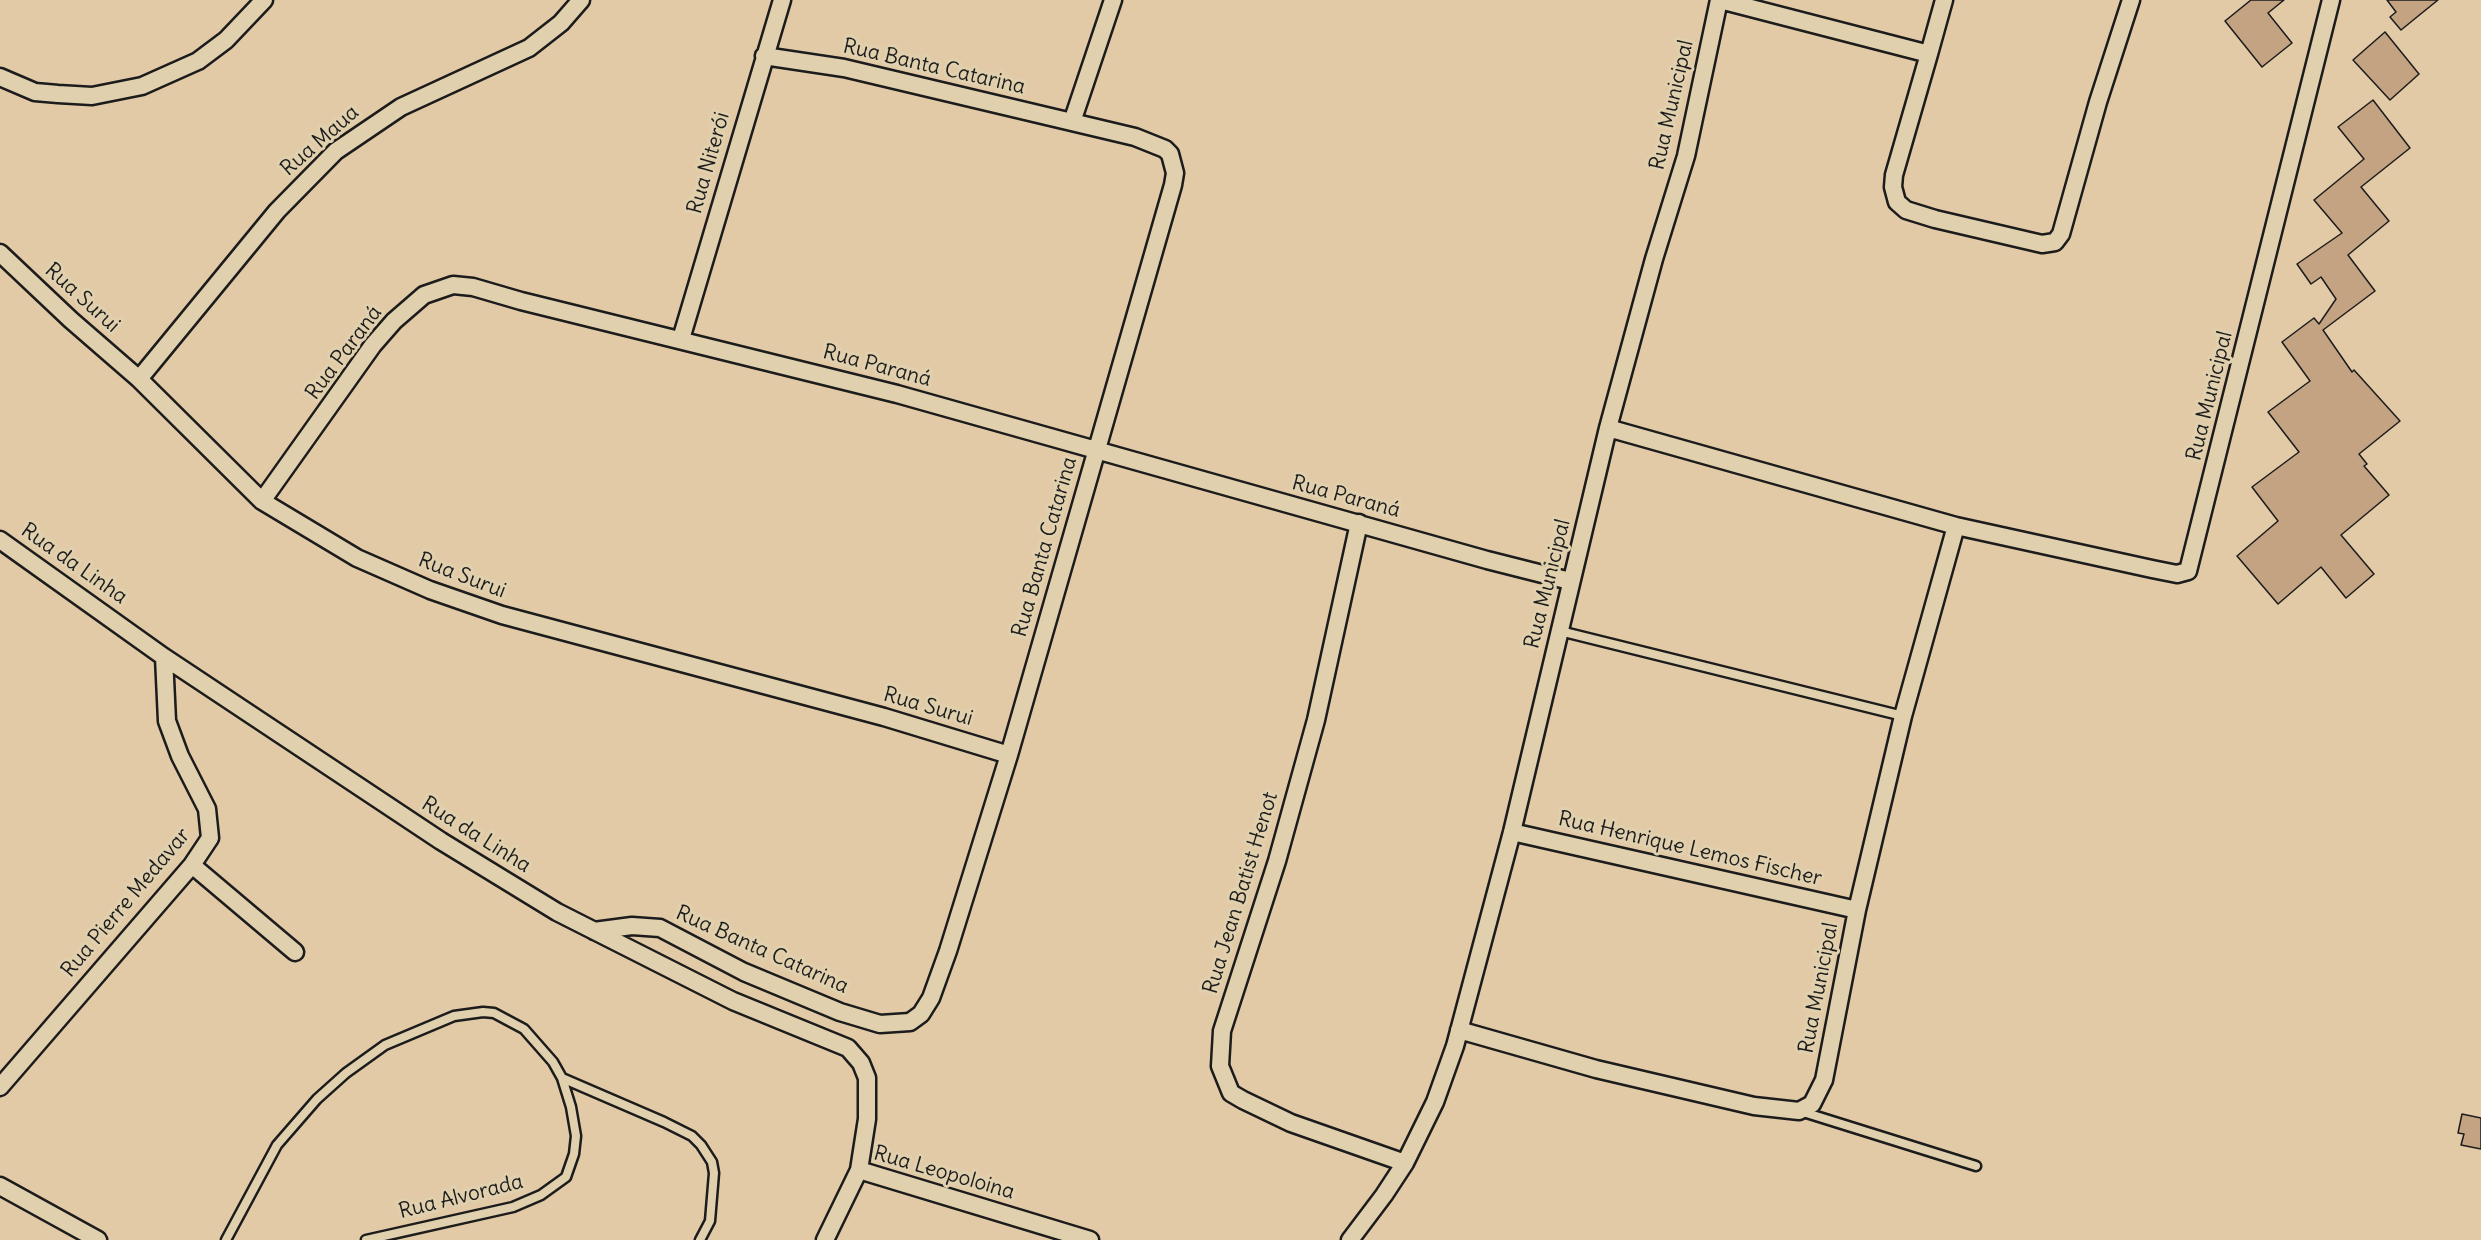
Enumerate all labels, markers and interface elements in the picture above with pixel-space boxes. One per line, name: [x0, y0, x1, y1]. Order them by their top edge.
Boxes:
street label: Rua Banta Catarina: [840, 34, 1028, 100]
street label: Rua Municipal: [1645, 38, 1699, 172]
street label: Rua Maua: [276, 100, 364, 182]
street label: Rua Niterói: [682, 109, 736, 217]
street label: Rua Surui: [39, 258, 125, 338]
street label: Rua Paraná: [301, 301, 387, 405]
street label: Rua Municipal: [2182, 329, 2238, 463]
street label: Rua Paraná: [820, 339, 934, 393]
street label: Rua Banta Catarina: [1007, 454, 1083, 640]
street label: Rua Paraná: [1289, 470, 1403, 524]
street label: Rua Municipal: [1520, 517, 1576, 651]
street label: Rua da Linha: [16, 518, 132, 610]
street label: Rua Surui: [415, 548, 509, 604]
street label: Rua Surui: [880, 682, 976, 732]
street label: Rua Jean Batist Henot: [1198, 789, 1284, 997]
street label: Rua da Linha: [417, 791, 535, 879]
street label: Rua Henrique Lemos Fischer: [1556, 806, 1824, 892]
street label: Rua Pierre Medavar: [56, 823, 196, 983]
street label: Rua Banta Catarina: [672, 901, 852, 999]
street label: Rua Municipal: [1794, 921, 1844, 1055]
street label: Rua Leopoloina: [871, 1141, 1017, 1205]
street label: Rua Alvorada: [396, 1169, 526, 1225]

